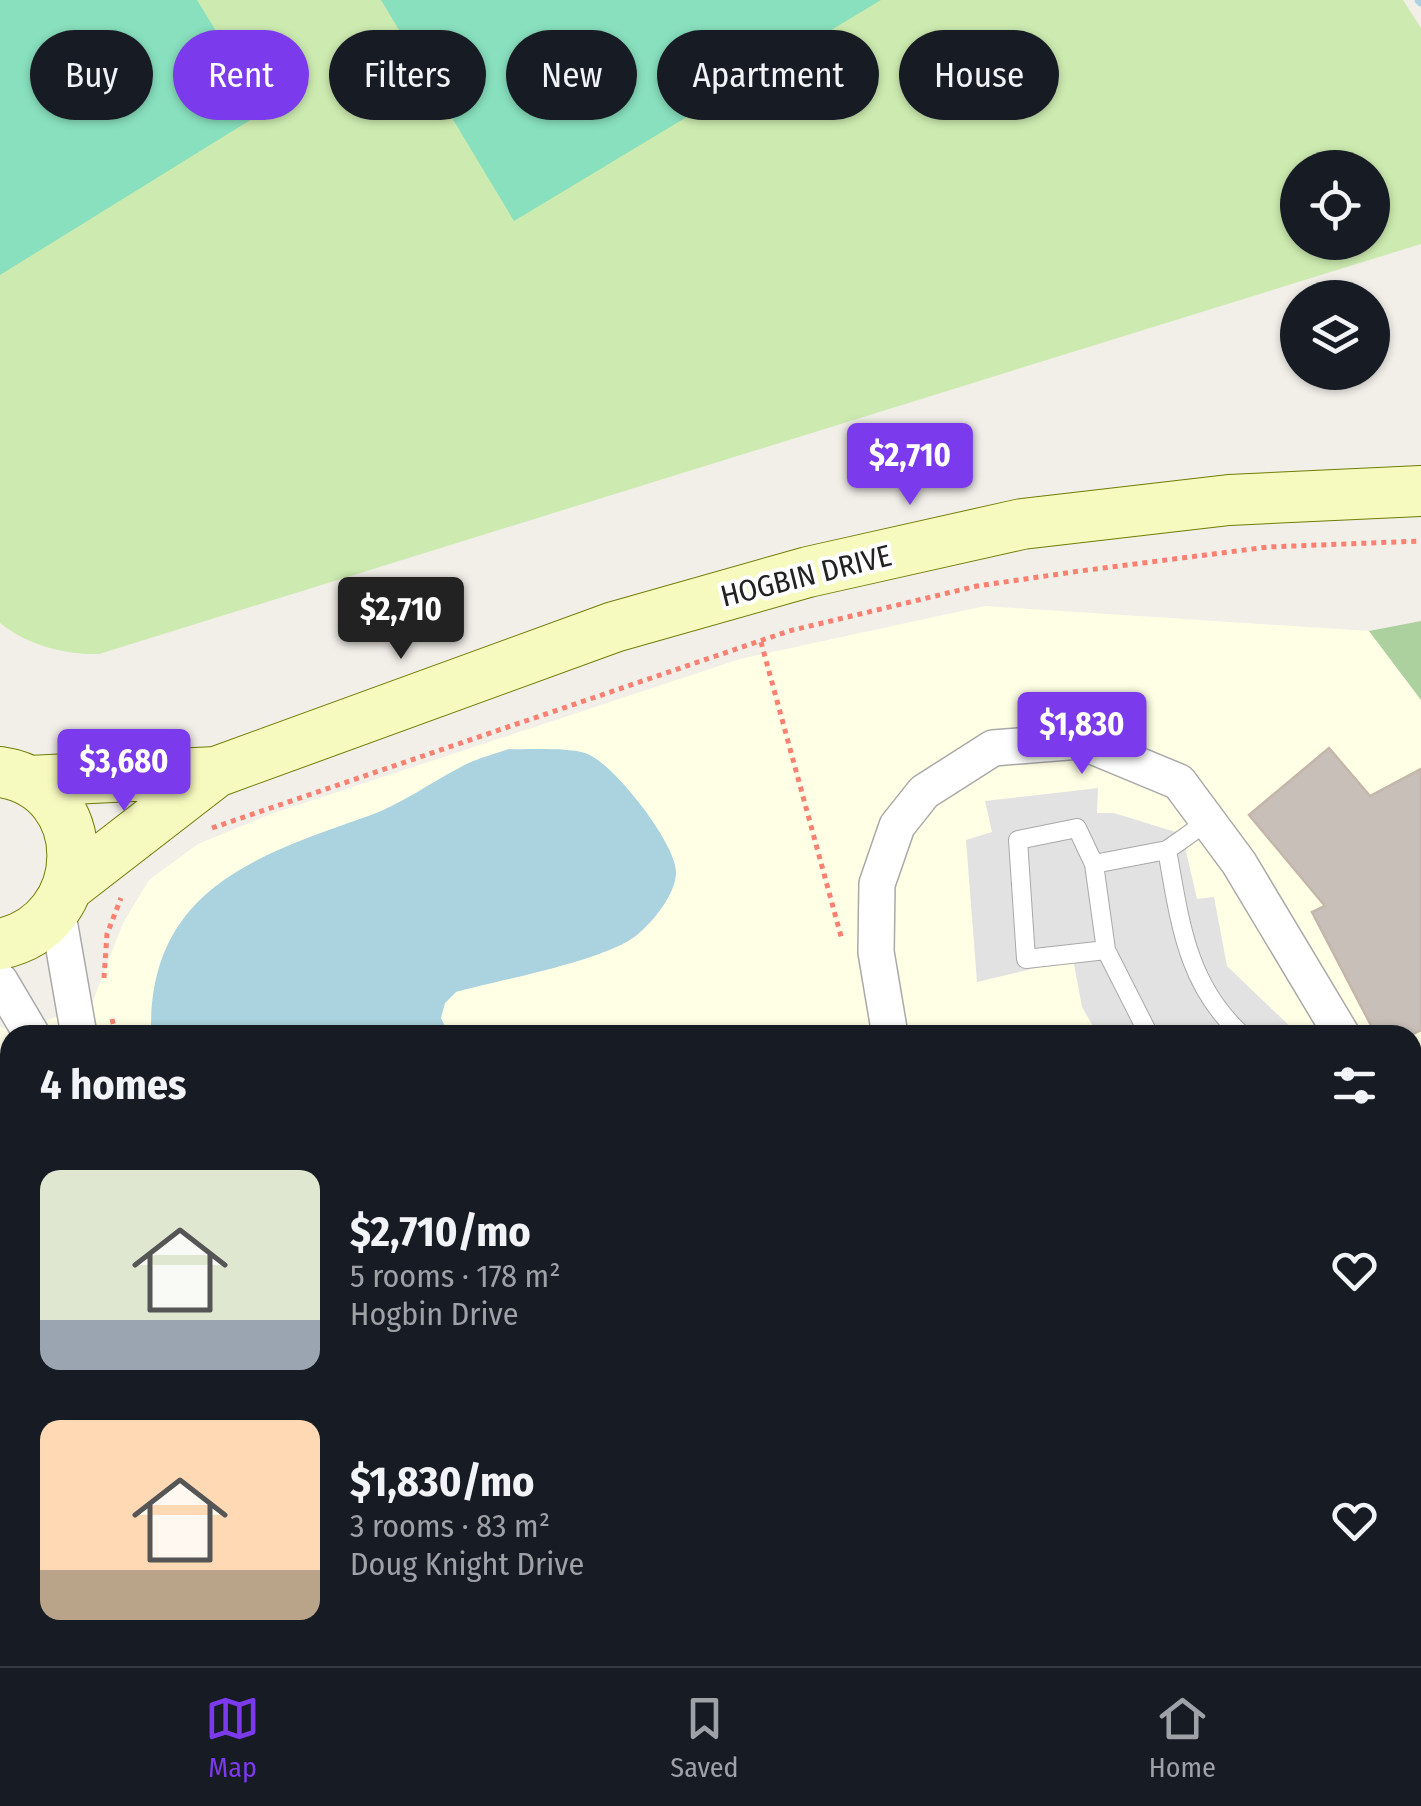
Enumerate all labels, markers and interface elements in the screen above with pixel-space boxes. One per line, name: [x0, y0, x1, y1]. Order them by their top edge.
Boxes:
chip: Buy: [30, 30, 153, 120]
chip: Rent: [173, 30, 309, 120]
chip: Filters: [329, 30, 486, 120]
chip: New: [506, 30, 637, 120]
chip: Apartment: [657, 30, 879, 120]
chip: House: [899, 30, 1059, 120]
map controls: [1280, 150, 1390, 390]
button: locate: [1280, 150, 1390, 260]
button: layers: [1280, 280, 1390, 390]
pin: $2,710: [829, 423, 991, 508]
text: $2,710: [869, 436, 951, 474]
street label: HOGBIN DRIVE: [717, 537, 895, 615]
pin: $2,710: [320, 577, 482, 662]
text: $2,710: [360, 590, 442, 628]
pin: $1,830: [1001, 692, 1163, 777]
text: $1,830: [1039, 705, 1125, 743]
pin: $3,680: [43, 729, 205, 814]
text: $3,680: [79, 742, 169, 780]
icon: filters: [1327, 1058, 1382, 1113]
text: 4 homes: [40, 1060, 187, 1110]
text: $2,710/mo: [350, 1207, 531, 1257]
icon: home: [120, 1210, 240, 1330]
icon: heart: [1327, 1243, 1382, 1298]
text: 5 rooms · 178 m²: [350, 1257, 561, 1295]
text: Hogbin Drive: [350, 1295, 518, 1333]
text: $1,830/mo: [350, 1457, 535, 1507]
icon: home: [120, 1460, 240, 1580]
icon: heart: [1327, 1493, 1382, 1548]
text: 3 rooms · 83 m²: [350, 1507, 550, 1545]
text: Doug Knight Drive: [350, 1545, 584, 1583]
tab: Map: [205, 1691, 260, 1784]
tab: Saved: [670, 1691, 739, 1784]
tab: Home: [1149, 1691, 1216, 1784]

